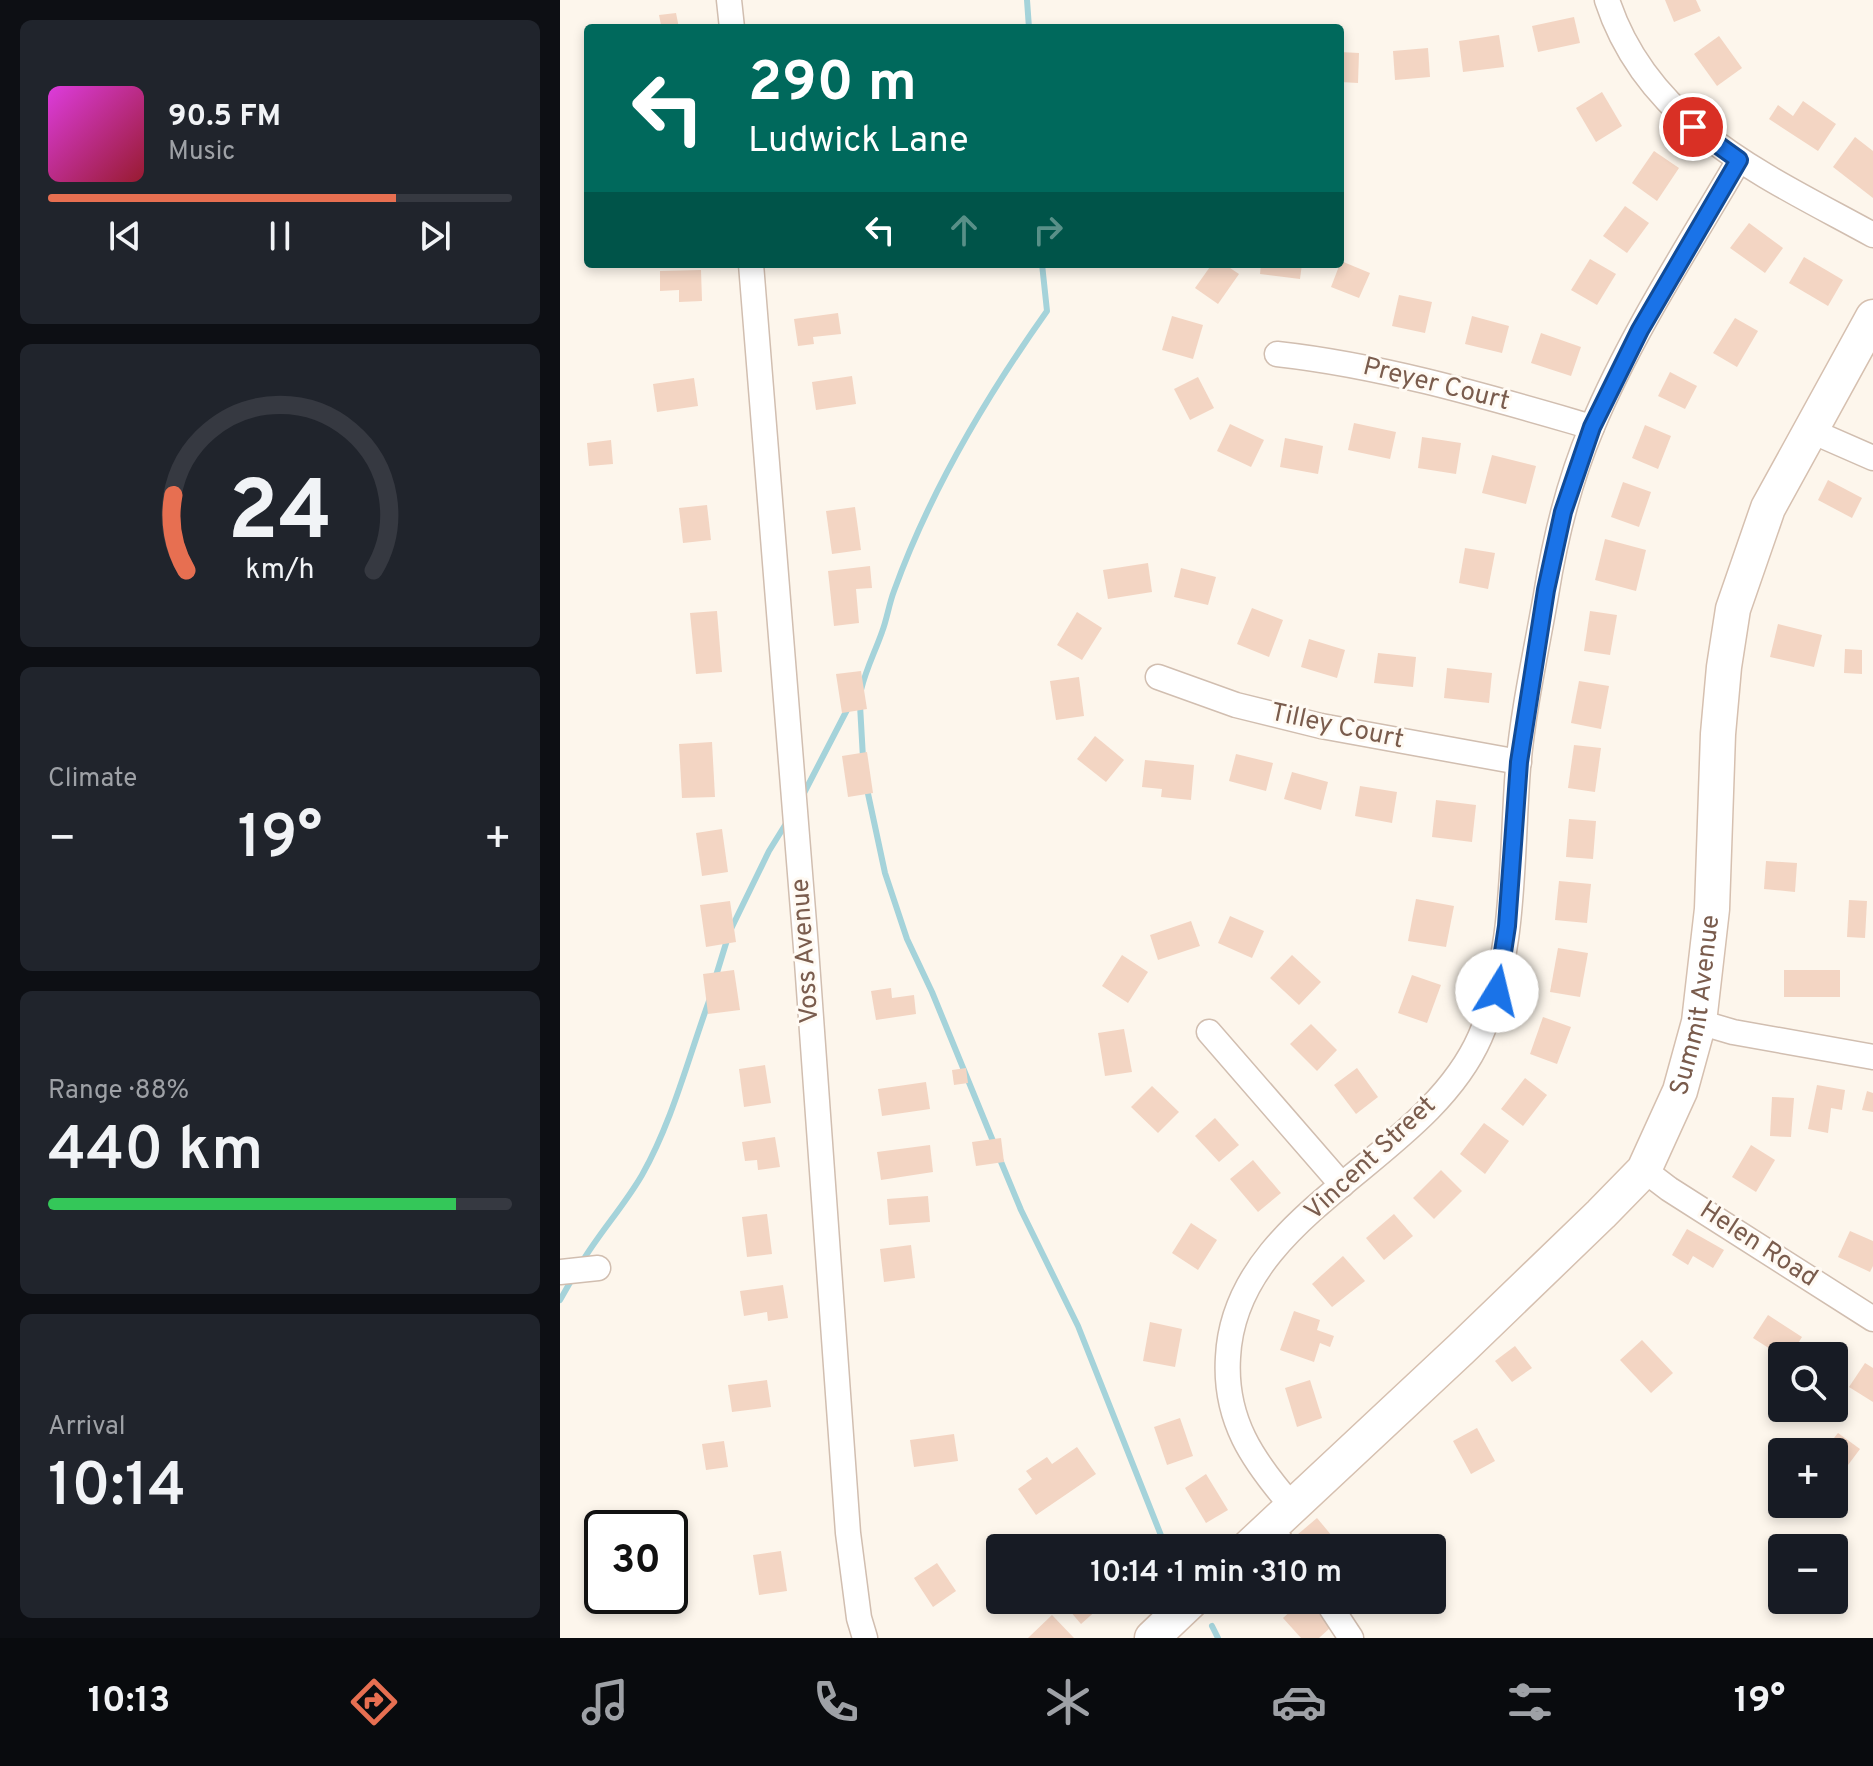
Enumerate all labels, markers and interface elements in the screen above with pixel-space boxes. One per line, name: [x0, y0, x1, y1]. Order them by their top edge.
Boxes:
text: 290 m: [748, 50, 917, 120]
icon: left: [616, 56, 720, 160]
pin: [1659, 93, 1727, 161]
text: 90.5 FM: [168, 99, 281, 136]
icon: arrive: [1671, 105, 1715, 149]
text: Ludwick Lane: [748, 119, 969, 165]
text: Music: [168, 136, 235, 169]
icon: left: [858, 208, 902, 252]
icon: ahead: [942, 208, 986, 252]
icon: right: [1026, 208, 1070, 252]
icon: previous: [103, 214, 147, 258]
icon: pause: [258, 214, 302, 258]
icon: next: [413, 214, 457, 258]
street label: Preyer Court: [1359, 351, 1513, 419]
text: 24: [228, 464, 332, 569]
text: km/h: [245, 554, 315, 590]
street label: Tilley Court: [1267, 697, 1407, 757]
text: Climate: [48, 763, 137, 796]
text: 19°: [238, 803, 322, 879]
text: −: [48, 813, 76, 869]
text: +: [484, 813, 512, 869]
street label: Voss Avenue: [784, 877, 828, 1025]
street label: Summit Avenue: [1663, 913, 1728, 1099]
position arrow: [1455, 949, 1539, 1033]
text: Range · 88%: [48, 1075, 189, 1108]
street label: Vincent Street: [1298, 1090, 1444, 1228]
text: 440 km: [48, 1115, 263, 1191]
street label: Helen Road: [1693, 1195, 1823, 1295]
map controls: [1768, 1342, 1848, 1614]
button: search: [1768, 1342, 1848, 1422]
text: Arrival: [48, 1411, 126, 1444]
button: +: [1768, 1438, 1848, 1518]
text: 10:14: [48, 1451, 186, 1527]
speed limit sign: 30: [584, 1510, 688, 1614]
button: −: [1768, 1534, 1848, 1614]
text: 10:14 · 1 min · 310 m: [1090, 1555, 1342, 1592]
icon: directions: [346, 1674, 402, 1730]
icon: music: [577, 1674, 633, 1730]
icon: phone: [808, 1674, 864, 1730]
icon: climate: [1040, 1674, 1096, 1730]
icon: car: [1271, 1674, 1327, 1730]
icon: filters: [1502, 1674, 1558, 1730]
text: 10:13: [88, 1679, 170, 1725]
text: 19°: [1734, 1679, 1785, 1725]

